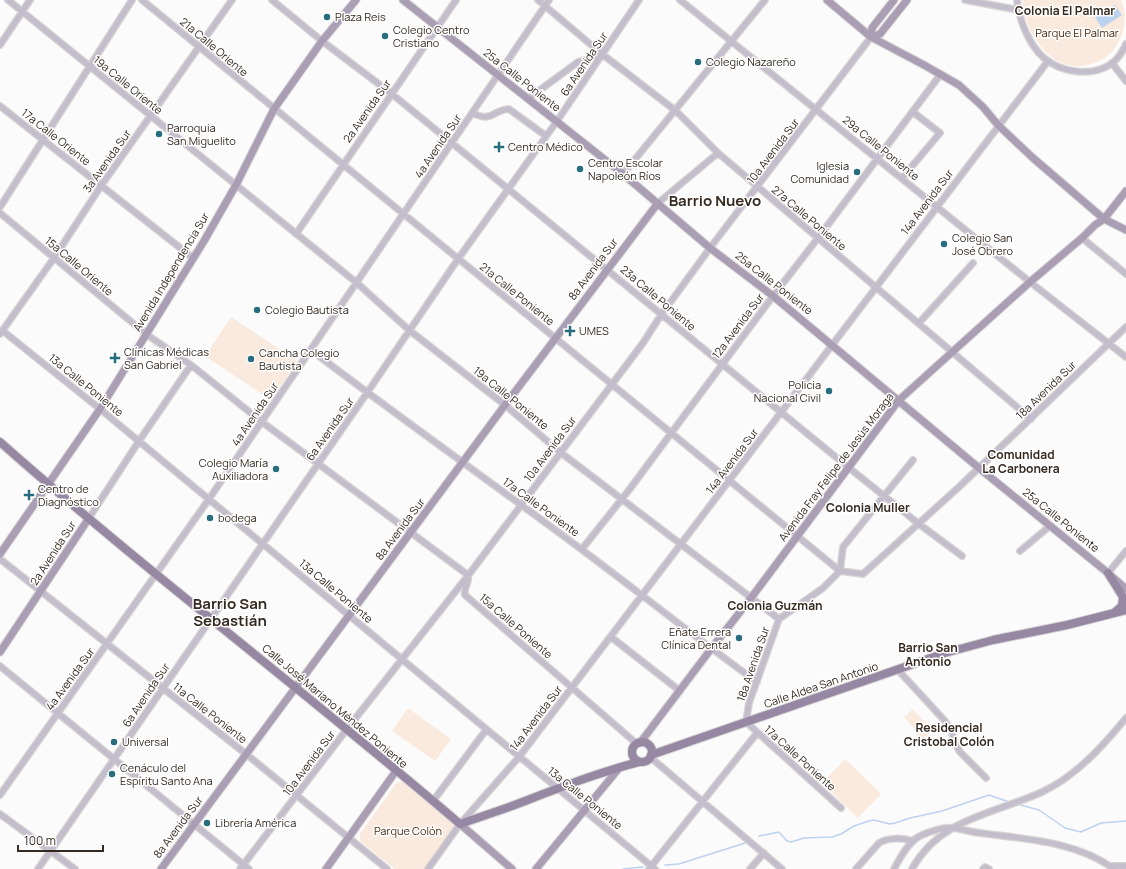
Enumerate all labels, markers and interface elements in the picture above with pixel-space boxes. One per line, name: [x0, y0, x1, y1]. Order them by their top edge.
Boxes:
district label: Colonia El Palmar: [1015, 2, 1115, 19]
place label: Plaza Reis: [335, 9, 386, 24]
marker: Plaza Reis: [322, 12, 332, 22]
street label: 21a Calle Oriente: [177, 14, 252, 80]
place label: Colegio Centro Cristiano: [393, 22, 470, 50]
park label: Parque El Palmar: [1035, 25, 1119, 40]
street label: 6a Avenida Sur: [557, 29, 611, 99]
marker: Colegio Centro Cristiano: [380, 31, 390, 41]
street label: 25a Calle Poniente: [481, 45, 565, 115]
street label: 19a Calle Oriente: [91, 52, 167, 118]
place label: Colegio Nazareño: [706, 54, 796, 69]
marker: Colegio Nazareño: [693, 57, 703, 67]
street label: 2a Avenida Sur: [339, 76, 394, 145]
street label: 17a Calle Oriente: [19, 105, 94, 169]
street label: 4a Avenida Sur: [411, 111, 465, 181]
street label: 29a Calle Poniente: [840, 112, 923, 184]
street label: 10a Avenida Sur: [743, 115, 802, 187]
place label: Parroquia San Miguelito: [167, 120, 236, 148]
street label: 3a Avenida Sur: [79, 126, 134, 195]
marker: Parroquia San Miguelito: [154, 129, 164, 139]
place label: Centro Médico: [508, 139, 583, 154]
marker: Centro Médico: [493, 141, 505, 153]
place label: Centro Escolar Napoleón Ríos: [588, 155, 663, 183]
place label: Iglesia Comunidad: [791, 158, 849, 186]
marker: Centro Escolar Napoleón Ríos: [575, 164, 585, 174]
street label: 14a Avenida Sur: [897, 166, 956, 238]
marker: Iglesia Comunidad: [852, 167, 862, 177]
street label: 27a Calle Poniente: [769, 182, 850, 254]
district label: Barrio Nuevo: [669, 190, 761, 211]
street label: Avenida Independencia Sur: [129, 209, 212, 334]
place label: Colegio San José Obrero: [952, 230, 1014, 258]
street label: 15a Calle Oriente: [42, 233, 117, 299]
street label: 8a Avenida Sur: [564, 235, 621, 303]
marker: Colegio San José Obrero: [939, 239, 949, 249]
street label: 25a Calle Poniente: [733, 248, 817, 318]
street label: 21a Calle Poniente: [477, 259, 558, 329]
street label: 23a Calle Poniente: [617, 262, 700, 334]
street label: 12a Avenida Sur: [708, 290, 767, 361]
place label: Colegio Bautista: [265, 302, 349, 317]
marker: Colegio Bautista: [252, 305, 262, 315]
place label: UMES: [579, 323, 609, 338]
marker: UMES: [564, 325, 576, 337]
place label: Clínicas Médicas San Gabriel: [124, 344, 209, 372]
place label: Cancha Colegio Bautista: [259, 345, 340, 373]
street label: 13a Calle Poniente: [46, 350, 127, 420]
marker: Clínicas Médicas San Gabriel: [109, 352, 121, 364]
marker: Cancha Colegio Bautista: [246, 354, 256, 364]
street label: 18a Avenida Sur: [1012, 357, 1079, 422]
street label: 19a Calle Poniente: [471, 363, 553, 433]
place label: Policia Nacional Civil: [754, 377, 821, 405]
street label: 4a Avenida Sur: [228, 379, 282, 449]
marker: Policia Nacional Civil: [824, 386, 834, 396]
street label: Avenida Fray Felipe de Jesús Moraga: [775, 389, 896, 544]
street label: 6a Avenida Sur: [302, 394, 357, 464]
street label: 10a Avenida Sur: [520, 413, 579, 485]
street label: 14a Avenida Sur: [702, 425, 761, 497]
district label: Comunidad La Carbonera: [982, 446, 1060, 477]
place label: Colegio María Auxiliadora: [199, 455, 268, 483]
marker: Colegio María Auxiliadora: [271, 464, 281, 474]
street label: 17a Calle Poniente: [500, 474, 583, 540]
place label: Centro de Diagnóstico: [38, 481, 99, 509]
street label: 25a Calle Poniente: [1020, 484, 1103, 555]
marker: Centro de Diagnóstico: [23, 489, 35, 501]
street label: 8a Avenida Sur: [371, 495, 428, 563]
district label: Colonia Muller: [826, 499, 910, 516]
place label: bodega: [218, 510, 257, 525]
marker: bodega: [205, 513, 215, 523]
street label: 2a Avenida Sur: [26, 518, 79, 588]
street label: 13a Calle Poniente: [296, 555, 377, 626]
street label: 15a Calle Poniente: [477, 590, 557, 662]
district label: Barrio San Sebastián: [193, 593, 267, 631]
district label: Colonia Guzmán: [727, 597, 823, 614]
place label: Eñate Errera Clínica Dental: [661, 624, 731, 652]
street label: 18a Avenida Sur: [733, 624, 772, 703]
marker: Eñate Errera Clínica Dental: [734, 633, 744, 643]
district label: Barrio San Antonio: [898, 639, 958, 670]
street label: Calle José Mariano Méndez Poniente: [259, 640, 412, 771]
street label: 4a Avenida Sur: [42, 644, 97, 713]
street label: Calle Aldea San Antonio: [762, 658, 880, 711]
street label: 6a Avenida Sur: [119, 660, 173, 730]
street label: 11a Calle Poniente: [170, 679, 251, 747]
street label: 14a Avenida Sur: [506, 682, 565, 754]
district label: Residencial Cristobal Colón: [904, 719, 994, 750]
street label: 17a Calle Poniente: [761, 721, 840, 794]
street label: 10a Avenida Sur: [279, 727, 338, 799]
place label: Universal: [122, 734, 169, 749]
marker: Universal: [109, 737, 119, 747]
place label: Cenáculo del Espíritu Santo Ana: [120, 760, 213, 788]
street label: 13a Calle Poniente: [545, 763, 626, 833]
marker: Cenáculo del Espíritu Santo Ana: [107, 769, 117, 779]
street label: 8a Avenida Sur: [149, 793, 206, 861]
place label: Librería América: [215, 815, 296, 830]
marker: Librería América: [202, 818, 212, 828]
park label: Parque Colón: [374, 823, 442, 838]
scale bar: [18, 827, 103, 853]
text: 100 m: [24, 832, 56, 849]

